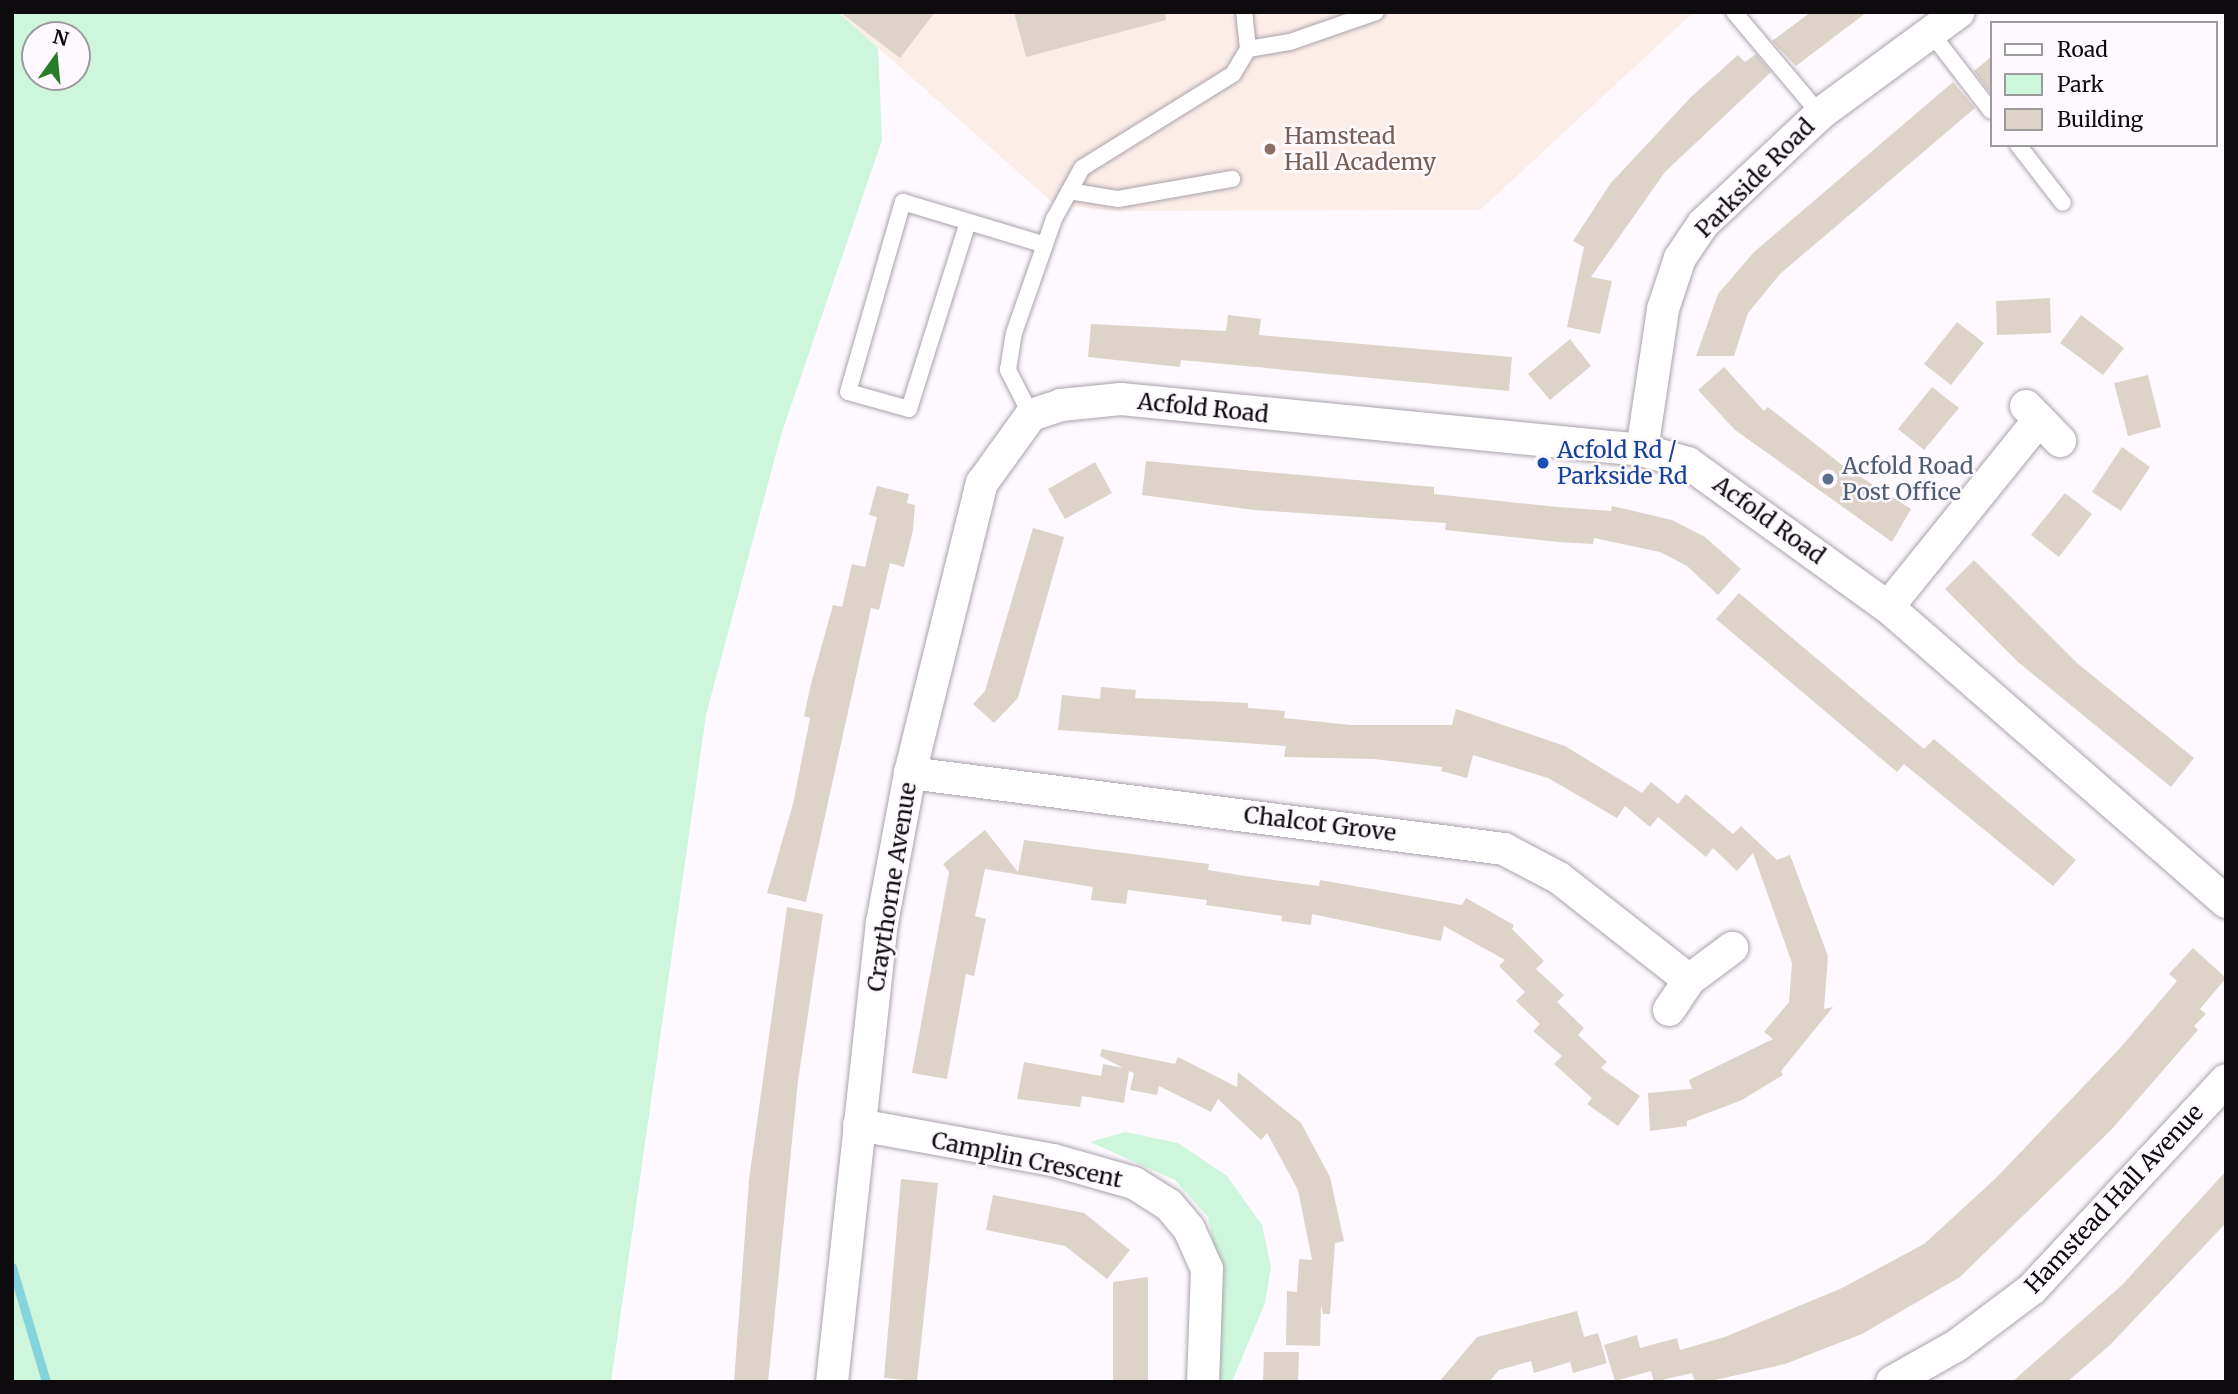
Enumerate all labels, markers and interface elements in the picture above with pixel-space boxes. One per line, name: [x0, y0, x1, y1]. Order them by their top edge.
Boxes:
north arrow: [21, 21, 91, 91]
legend: [1990, 21, 2217, 147]
text: N: [51, 24, 71, 51]
text: Road: [2057, 36, 2108, 63]
text: Park: [2057, 71, 2104, 98]
text: Building: [2057, 106, 2143, 133]
street label: Parkside Road: [1690, 113, 1820, 243]
place label: Hamstead Hall Academy: [1284, 122, 1436, 176]
marker: Hamstead Hall Academy: [1262, 141, 1278, 157]
street label: Acfold Road: [1136, 387, 1270, 429]
place label: Acfold Rd / Parkside Rd: [1557, 436, 1688, 490]
place label: Acfold Road Post Office: [1842, 452, 1974, 506]
marker: Acfold Rd / Parkside Rd: [1535, 455, 1551, 471]
street label: Acfold Road: [1708, 470, 1830, 570]
marker: Acfold Road Post Office: [1820, 471, 1836, 487]
street label: Craythorne Avenue: [862, 780, 922, 994]
street label: Chalcot Grove: [1242, 801, 1398, 847]
street label: Hamstead Hall Avenue: [2019, 1099, 2209, 1299]
street label: Camplin Crescent: [929, 1126, 1125, 1194]

